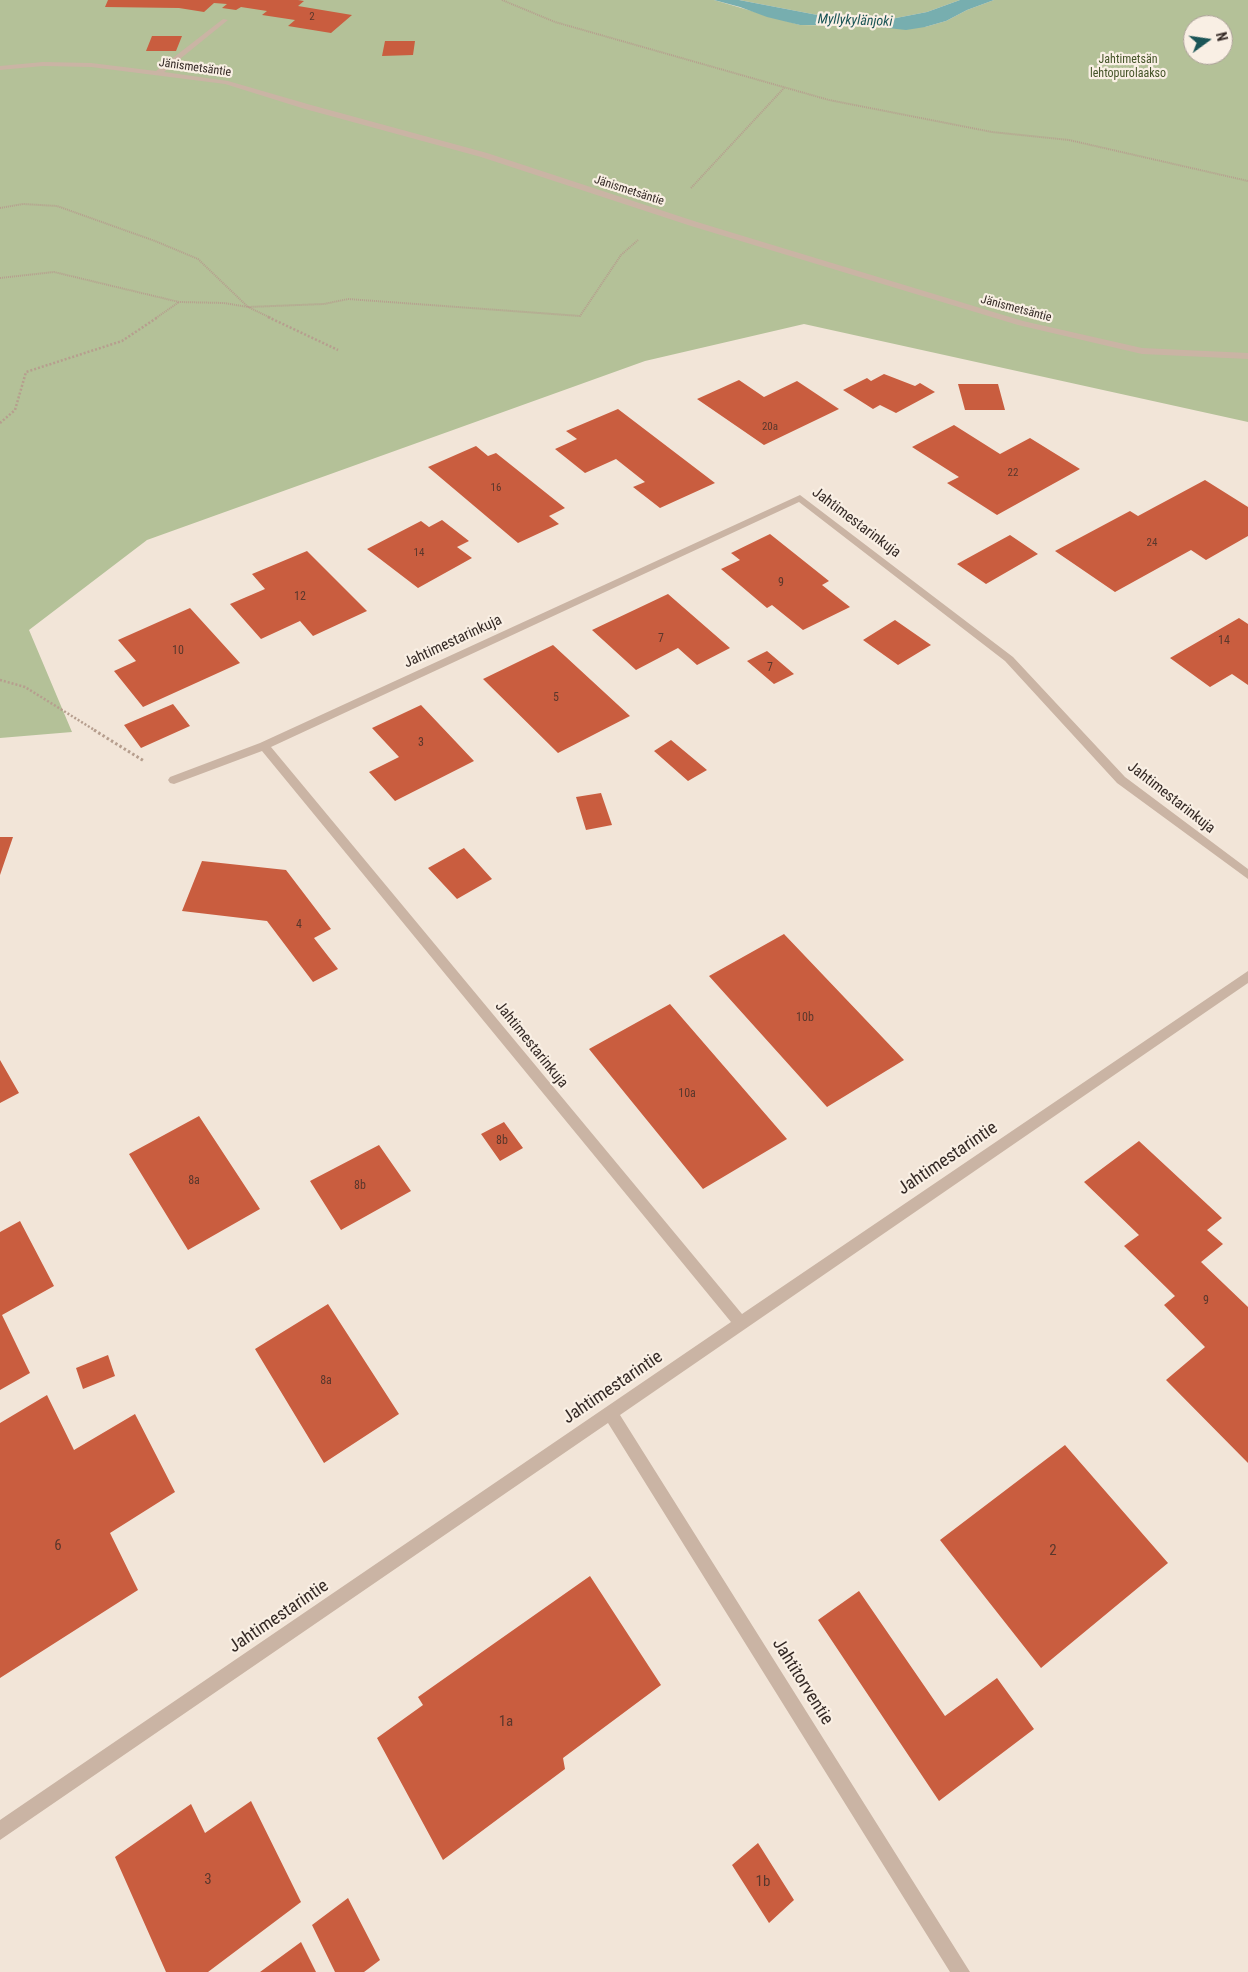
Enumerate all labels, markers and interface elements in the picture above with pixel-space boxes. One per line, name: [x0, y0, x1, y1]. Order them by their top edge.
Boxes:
house number: 2: [309, 10, 315, 24]
water label: Myllykylänjoki: [817, 11, 893, 31]
north arrow: [1183, 15, 1233, 65]
text: N: [1213, 31, 1230, 43]
park label: Jahtimetsän lehtopurolaakso: [1090, 53, 1166, 81]
street label: Jänismetsäntie: [158, 56, 232, 80]
street label: Jänismetsäntie: [592, 173, 666, 209]
street label: Jänismetsäntie: [979, 293, 1053, 325]
house number: 20a: [762, 420, 778, 434]
house number: 22: [1008, 466, 1018, 480]
house number: 16: [491, 481, 501, 495]
street label: Jahtimestarinkuja: [808, 484, 904, 562]
house number: 24: [1147, 536, 1157, 550]
house number: 14: [414, 546, 424, 560]
house number: 9: [778, 576, 784, 590]
house number: 12: [294, 590, 306, 604]
street label: Jahtimestarinkuja: [401, 611, 505, 673]
house number: 7: [658, 632, 664, 646]
house number: 14: [1218, 634, 1230, 648]
house number: 10: [172, 644, 184, 658]
house number: 7: [767, 661, 773, 675]
house number: 5: [553, 691, 559, 705]
house number: 3: [418, 736, 424, 750]
street label: Jahtimestarinkuja: [1124, 758, 1218, 838]
house number: 4: [296, 918, 302, 932]
street label: Jahtimestarinkuja: [491, 998, 571, 1092]
house number: 10b: [796, 1011, 814, 1025]
house number: 10a: [678, 1087, 696, 1101]
street label: Jahtimestarintie: [894, 1118, 1002, 1200]
house number: 8b: [496, 1134, 508, 1148]
house number: 8a: [188, 1174, 200, 1188]
house number: 8b: [354, 1179, 366, 1193]
house number: 9: [1203, 1294, 1209, 1308]
street label: Jahtimestarintie: [559, 1347, 667, 1429]
house number: 8a: [320, 1374, 332, 1388]
house number: 6: [54, 1537, 62, 1555]
house number: 2: [1049, 1542, 1057, 1560]
street label: Jahtimestarintie: [225, 1576, 333, 1658]
street label: Jahtitorventie: [767, 1635, 837, 1729]
house number: 1a: [499, 1713, 513, 1731]
house number: 3: [204, 1871, 212, 1889]
house number: 1b: [756, 1873, 770, 1891]

